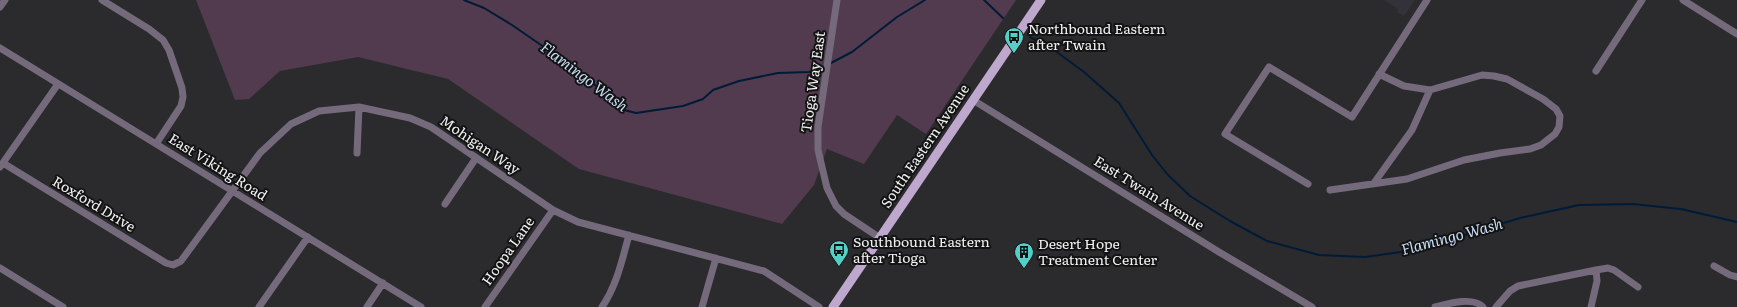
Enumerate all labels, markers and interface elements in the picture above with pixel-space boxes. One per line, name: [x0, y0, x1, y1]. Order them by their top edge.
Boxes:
place label: Northbound Eastern after Twain: [1028, 18, 1165, 54]
bus stop icon: Northbound Eastern after Twain: [1003, 26, 1025, 54]
street label: Tioga Way East: [795, 30, 829, 134]
water label: Flamingo Wash: [536, 35, 634, 116]
street label: South Eastern Avenue: [875, 79, 973, 211]
street label: Mohigan Way: [437, 110, 525, 179]
street label: East Viking Road: [165, 128, 272, 205]
street label: East Twain Avenue: [1091, 150, 1209, 234]
street label: Roxford Drive: [49, 170, 140, 236]
water label: Flamingo Wash: [1398, 211, 1505, 260]
street label: Hoopa Lane: [476, 212, 538, 289]
place label: Southbound Eastern after Tioga: [853, 231, 990, 267]
place label: Desert Hope Treatment Center: [1038, 233, 1158, 269]
bus stop icon: Southbound Eastern after Tioga: [828, 239, 850, 267]
building icon: Desert Hope Treatment Center: [1013, 241, 1035, 269]

